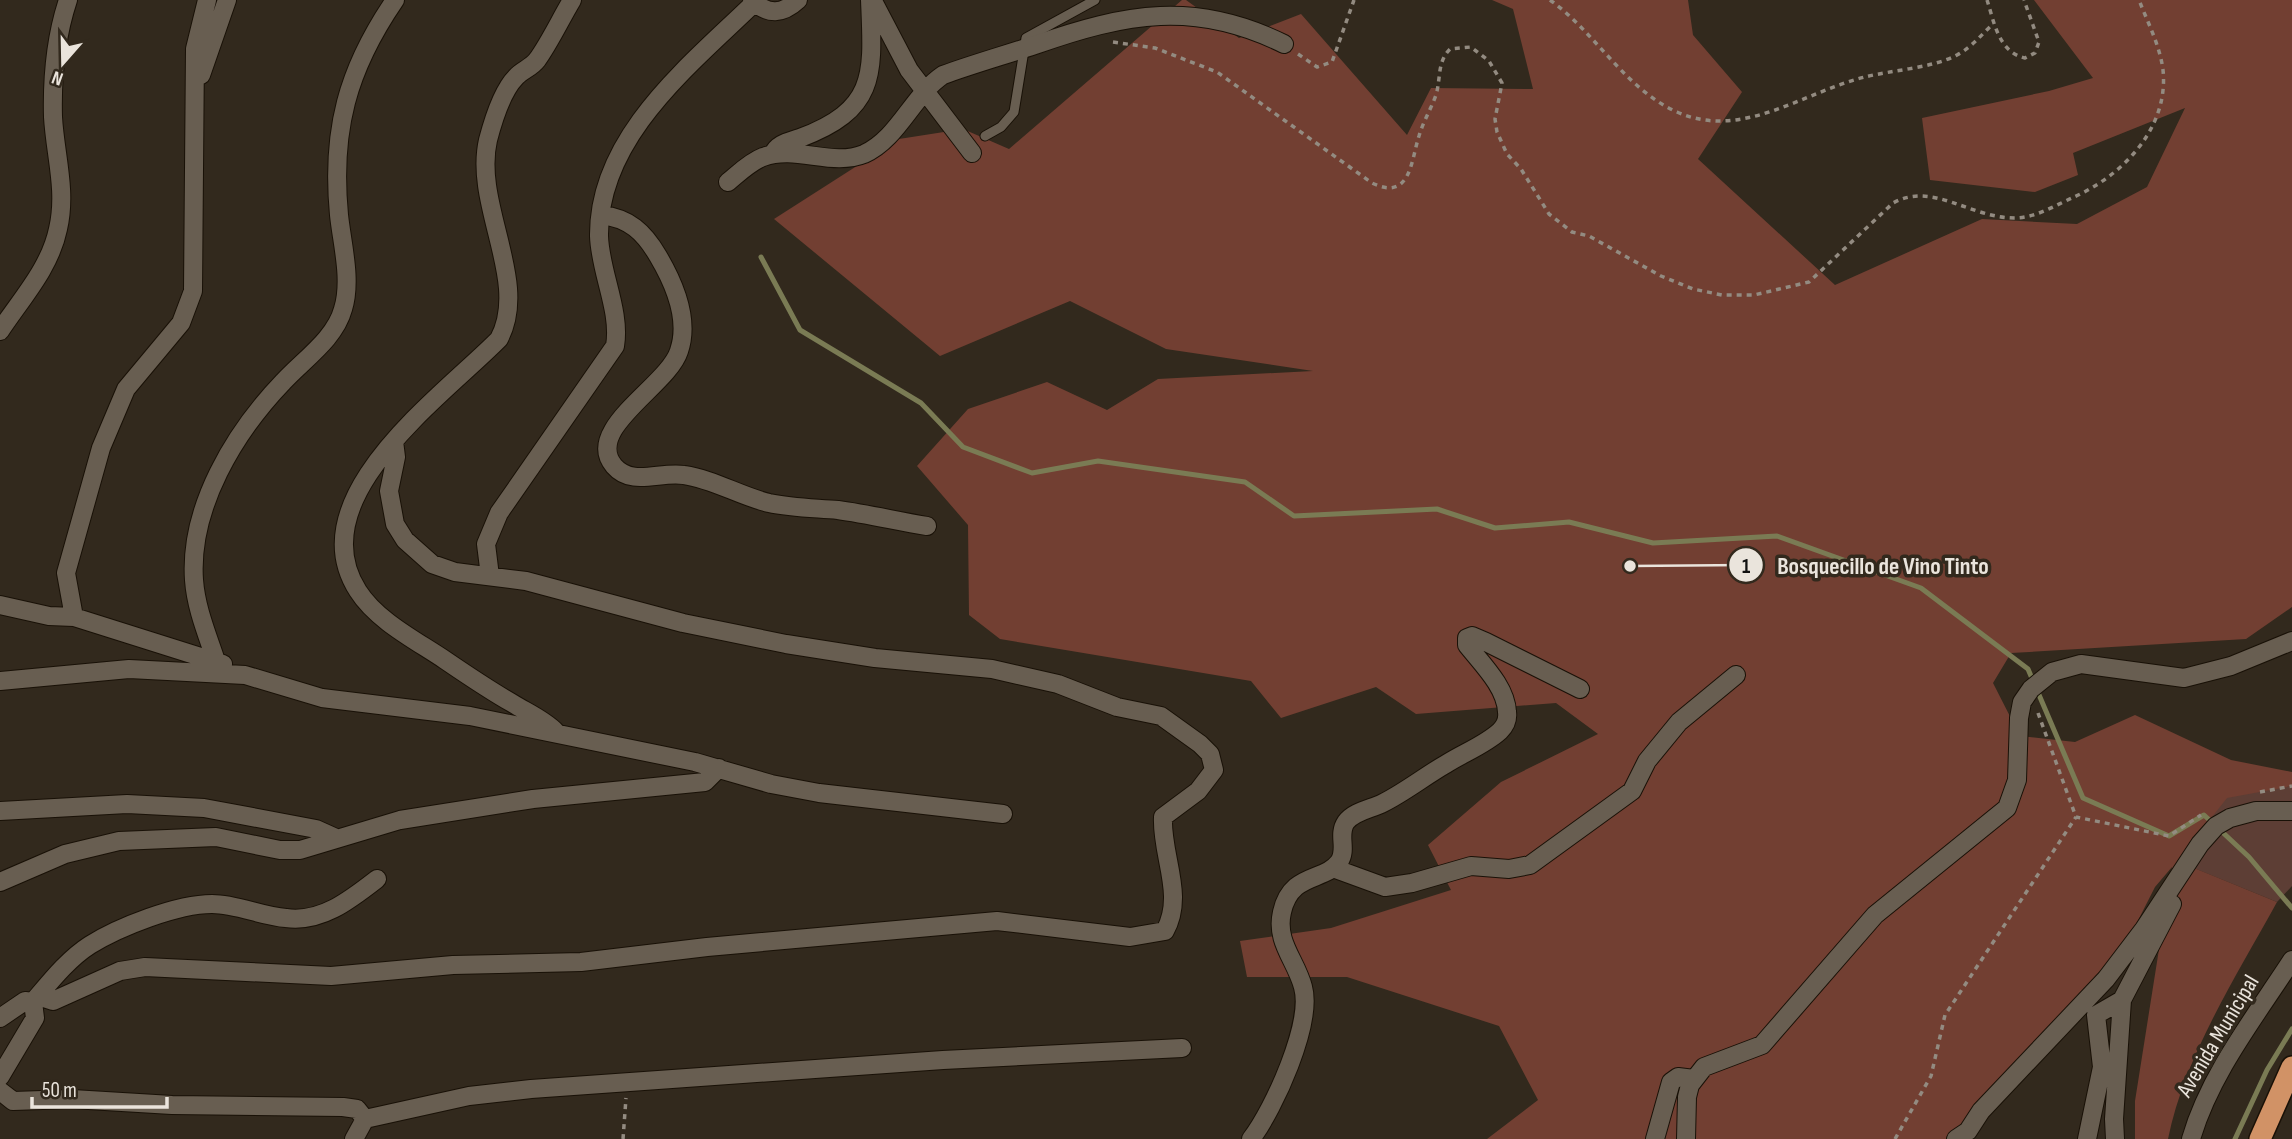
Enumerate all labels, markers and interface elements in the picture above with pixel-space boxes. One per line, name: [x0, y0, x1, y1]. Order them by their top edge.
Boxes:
north arrow: [28, 28, 98, 98]
text: N: [49, 65, 66, 90]
callout: Bosquecillo de Vino Tinto: [1729, 543, 2003, 588]
text: Bosquecillo de Vino Tinto: [1777, 552, 1989, 581]
text: 1: [1742, 554, 1750, 579]
street label: Avenida Municipal: [2170, 970, 2265, 1103]
scale bar: [32, 1066, 166, 1110]
text: 50 m: [42, 1078, 77, 1103]

